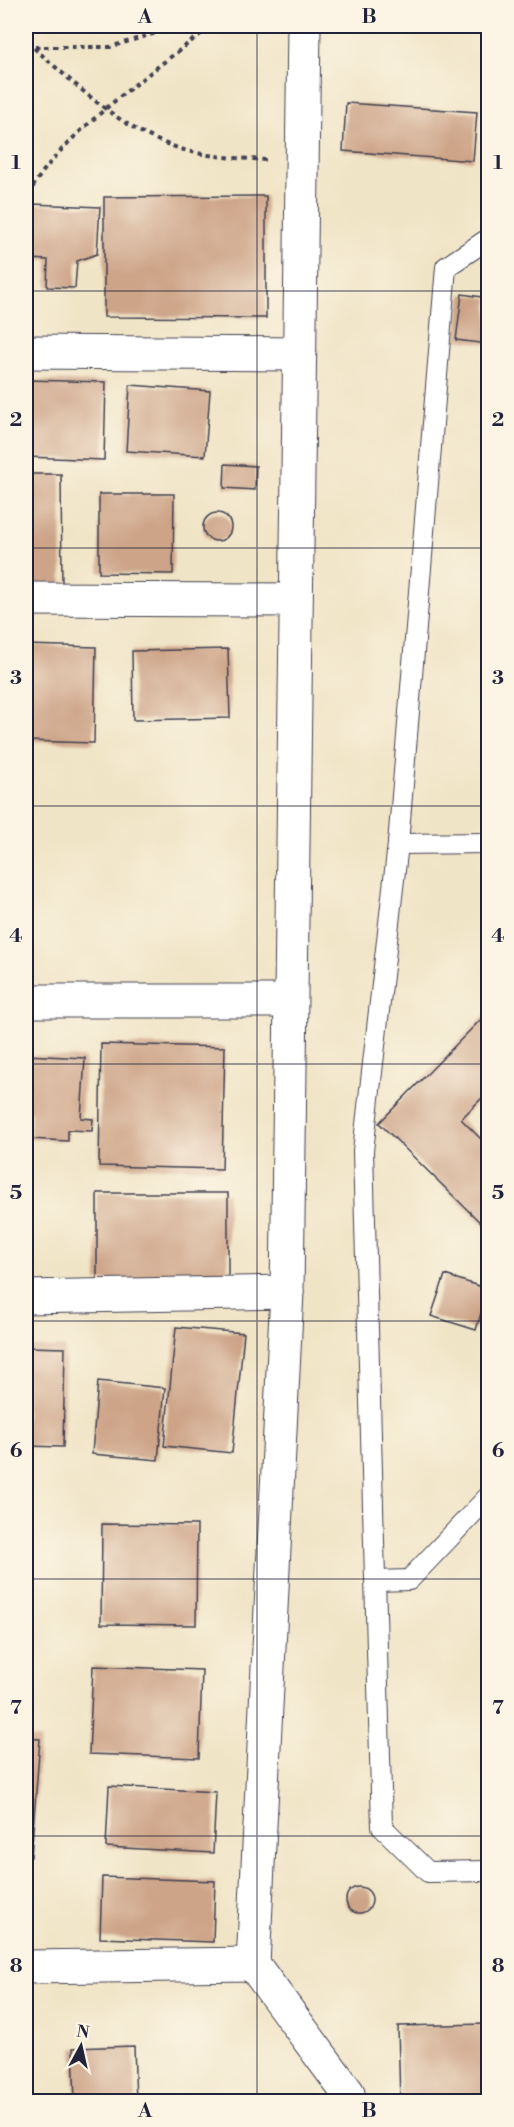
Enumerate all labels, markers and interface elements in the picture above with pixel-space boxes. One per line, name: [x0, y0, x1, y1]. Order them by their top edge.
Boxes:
text: A: [137, 5, 153, 30]
text: B: [361, 5, 377, 30]
text: 1: [11, 151, 21, 176]
text: 1: [493, 151, 503, 176]
text: 2: [10, 408, 22, 433]
text: 2: [492, 408, 504, 433]
text: 3: [10, 666, 22, 691]
text: 3: [492, 666, 504, 691]
text: 4: [9, 924, 23, 949]
text: 4: [491, 924, 505, 949]
text: 5: [10, 1181, 22, 1206]
text: 5: [492, 1181, 504, 1206]
text: 6: [10, 1439, 23, 1464]
text: 6: [492, 1439, 505, 1464]
text: 7: [10, 1696, 22, 1721]
text: 7: [492, 1696, 504, 1721]
text: 8: [10, 1954, 23, 1979]
text: 8: [492, 1954, 505, 1979]
north arrow: [51, 2016, 111, 2076]
text: N: [75, 2021, 91, 2043]
text: A: [137, 2099, 153, 2124]
text: B: [361, 2099, 377, 2124]

